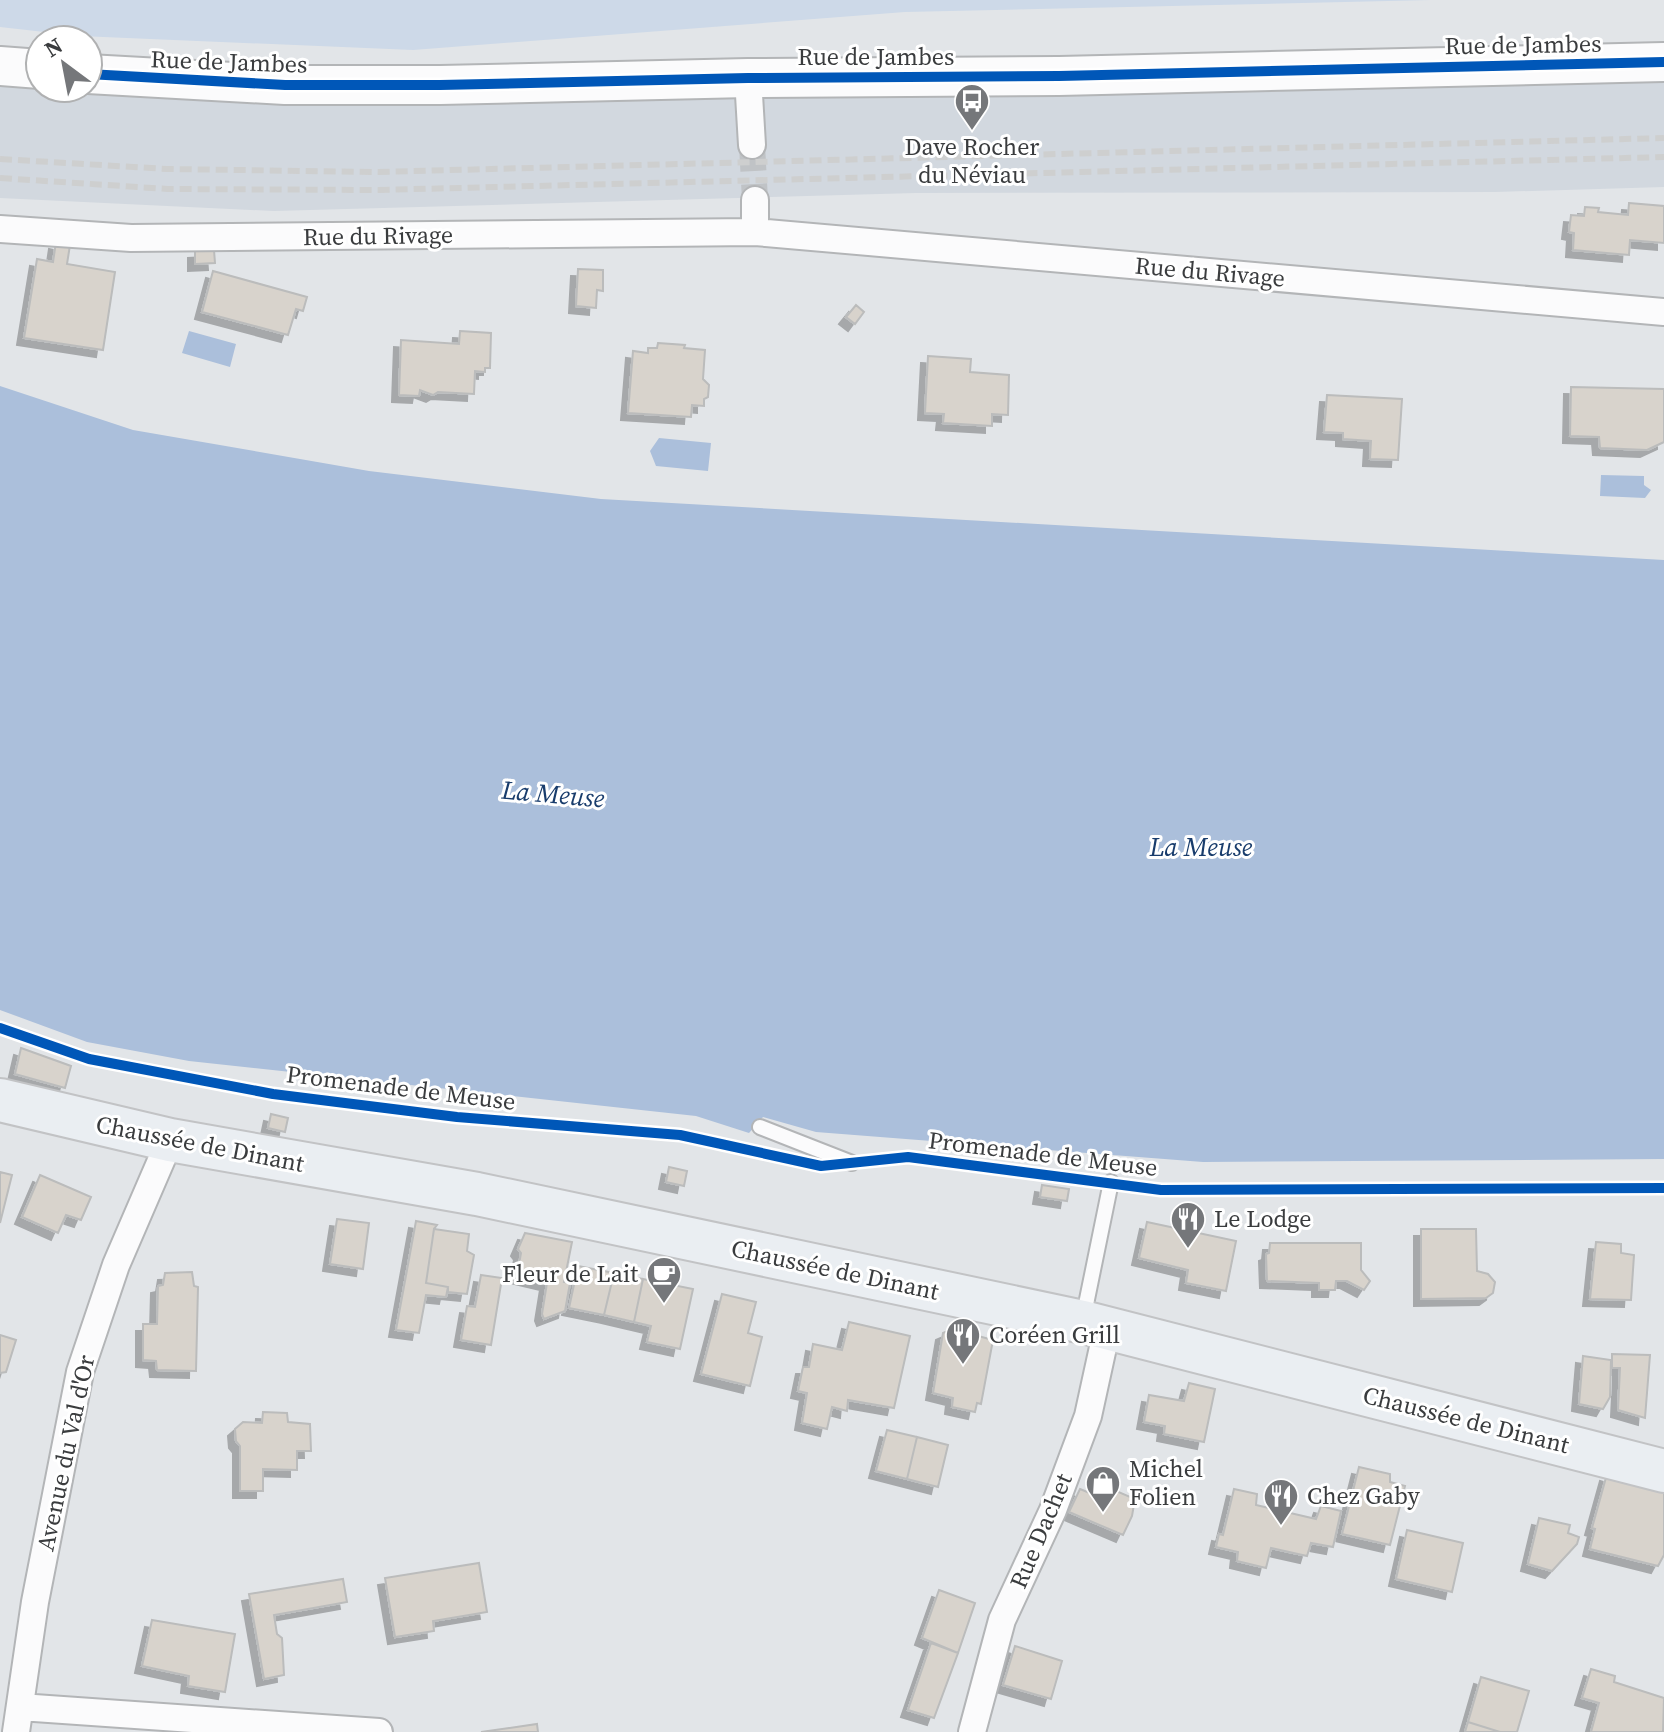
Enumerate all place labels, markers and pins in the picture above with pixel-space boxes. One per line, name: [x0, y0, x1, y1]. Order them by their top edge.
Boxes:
bus stop icon: Dave Rocher du Néviau: [953, 82, 991, 132]
place label: Dave Rocher du Néviau: [904, 130, 1040, 191]
restaurant icon: Le Lodge: [1169, 1200, 1207, 1250]
place label: Le Lodge: [1214, 1202, 1311, 1235]
cafe icon: Fleur de Lait: [645, 1255, 683, 1305]
place label: Fleur de Lait: [502, 1257, 638, 1290]
restaurant icon: Coréen Grill: [944, 1316, 982, 1366]
place label: Coréen Grill: [989, 1318, 1120, 1351]
place label: Michel Folien: [1129, 1452, 1203, 1513]
shop icon: Michel Folien: [1084, 1464, 1122, 1514]
restaurant icon: Chez Gaby: [1262, 1477, 1300, 1527]
place label: Chez Gaby: [1307, 1479, 1421, 1512]

